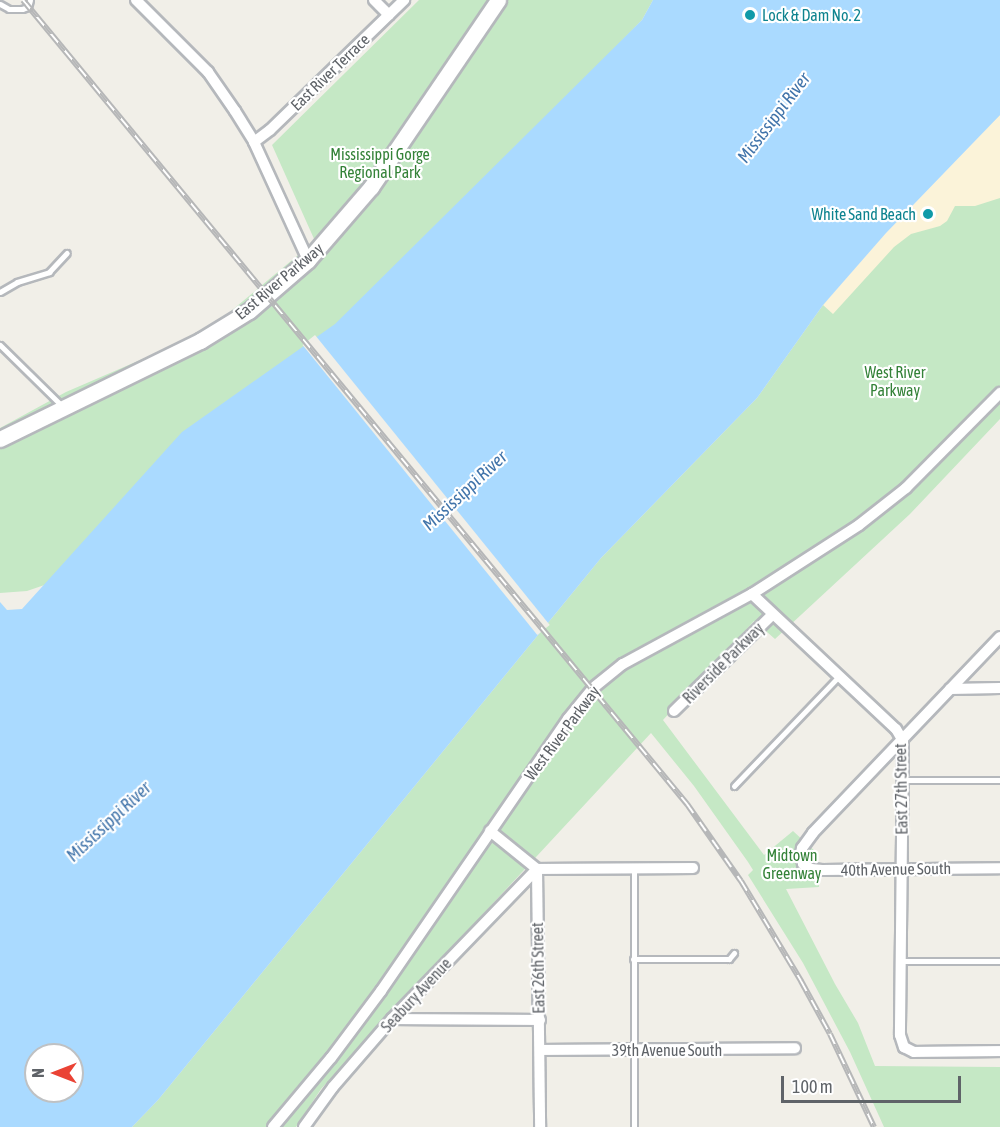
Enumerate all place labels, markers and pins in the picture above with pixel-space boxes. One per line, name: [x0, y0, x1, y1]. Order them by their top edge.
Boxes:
place label: Lock & Dam No. 2: [762, 5, 861, 25]
marker: Lock & Dam No. 2: [743, 8, 757, 22]
place label: White Sand Beach: [811, 204, 916, 224]
marker: White Sand Beach: [921, 207, 935, 221]

